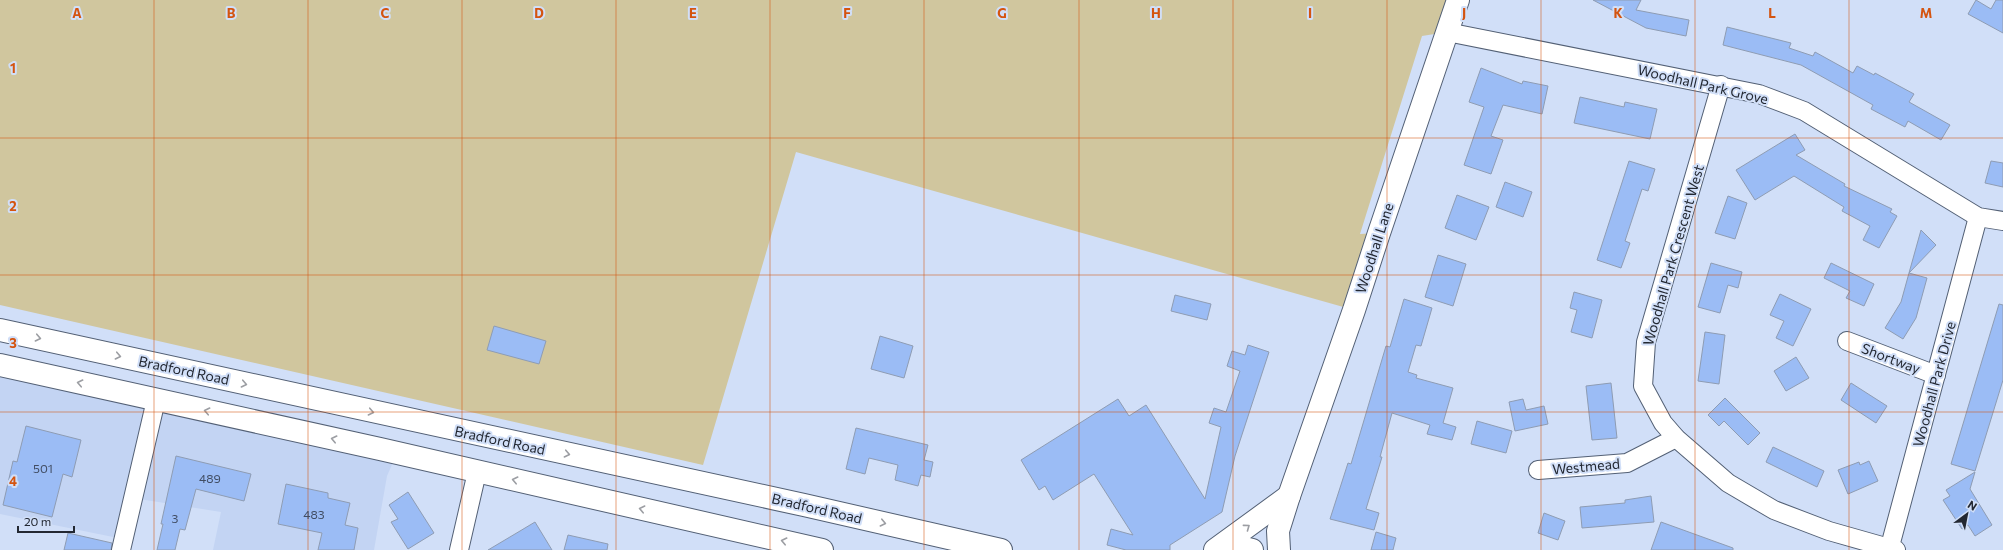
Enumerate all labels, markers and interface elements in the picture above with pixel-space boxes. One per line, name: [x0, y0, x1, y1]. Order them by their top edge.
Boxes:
text: A: [72, 5, 82, 21]
text: B: [227, 5, 236, 21]
text: C: [381, 5, 390, 21]
text: D: [534, 5, 544, 21]
text: E: [689, 5, 697, 21]
text: F: [843, 5, 851, 21]
text: G: [997, 5, 1007, 21]
text: H: [1151, 5, 1161, 21]
text: I: [1308, 5, 1312, 21]
text: J: [1462, 5, 1466, 21]
text: K: [1613, 5, 1623, 21]
text: L: [1768, 5, 1776, 21]
text: M: [1920, 5, 1932, 21]
text: 1: [10, 60, 16, 76]
street label: Woodhall Park Grove: [1636, 61, 1770, 107]
street label: Woodhall Park Crescent West: [1639, 162, 1707, 347]
text: 2: [9, 198, 17, 214]
street label: Woodhall Lane: [1351, 201, 1397, 295]
street label: Woodhall Park Drive: [1909, 319, 1959, 449]
one-way arrow: [35, 334, 41, 342]
text: 3: [9, 335, 17, 351]
street label: Shortway: [1859, 339, 1923, 377]
one-way arrow: [114, 351, 121, 359]
street label: Bradford Road: [137, 352, 231, 388]
one-way arrow: [77, 379, 83, 387]
one-way arrow: [241, 379, 248, 387]
one-way arrow: [204, 407, 210, 415]
one-way arrow: [368, 407, 375, 415]
street label: Bradford Road: [453, 422, 547, 458]
one-way arrow: [331, 435, 337, 443]
one-way arrow: [564, 450, 570, 458]
street label: Westmead: [1552, 455, 1620, 477]
house number: 501: [33, 461, 53, 475]
house number: 489: [199, 471, 221, 485]
text: 4: [9, 473, 17, 489]
one-way arrow: [512, 477, 518, 485]
street label: Bradford Road: [770, 489, 864, 527]
north arrow: [1947, 494, 1987, 534]
text: N: [1966, 497, 1980, 513]
one-way arrow: [639, 506, 645, 514]
house number: 483: [303, 507, 325, 521]
scale bar: [18, 508, 74, 534]
house number: 3: [172, 511, 179, 525]
text: 20 m: [24, 514, 51, 528]
one-way arrow: [879, 518, 886, 527]
one-way arrow: [1242, 525, 1249, 532]
one-way arrow: [781, 538, 787, 546]

